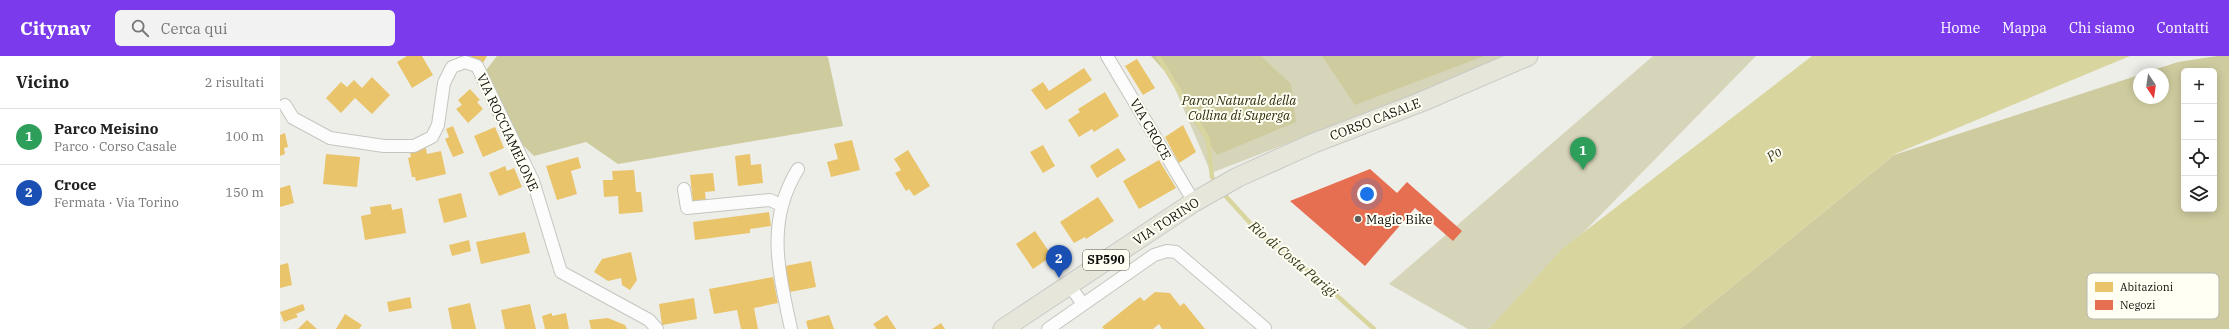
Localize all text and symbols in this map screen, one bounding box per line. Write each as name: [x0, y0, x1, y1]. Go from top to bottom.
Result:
search box: [115, 10, 395, 46]
text: Citynav: [20, 16, 91, 40]
icon: search: [129, 17, 151, 39]
text: Cerca qui: [161, 19, 227, 38]
text: Home: [1940, 19, 1980, 37]
text: Mappa: [2002, 19, 2047, 37]
text: Chi siamo: [2069, 19, 2135, 37]
text: Contatti: [2157, 19, 2209, 37]
north arrow: [2133, 68, 2169, 104]
map controls: [2181, 68, 2217, 212]
button: +: [2181, 68, 2217, 104]
text: Vicino: [16, 71, 69, 93]
street label: VIA ROCCIAMELONE: [473, 71, 542, 194]
text: 2 risultati: [205, 74, 264, 91]
park label: Parco Naturale della Collina di Superga: [1181, 92, 1296, 124]
street label: CORSO CASALE: [1327, 94, 1423, 145]
street label: VIA CROCE: [1126, 95, 1175, 163]
button: −: [2181, 104, 2217, 140]
text: Parco Meisino: [54, 119, 158, 138]
text: 1: [25, 128, 33, 145]
text: 100 m: [225, 128, 264, 145]
pin: 1: [1570, 137, 1596, 170]
text: Parco · Corso Casale: [54, 138, 177, 155]
button: locate: [2181, 140, 2217, 176]
water label: Po: [1762, 142, 1785, 166]
text: Croce: [54, 175, 96, 194]
button: layers: [2181, 176, 2217, 212]
text: 2: [25, 184, 33, 201]
text: 150 m: [225, 184, 264, 201]
your location: [1357, 184, 1377, 204]
text: Fermata · Via Torino: [54, 194, 179, 211]
street label: VIA TORINO: [1130, 194, 1203, 249]
place label: Magic Bike: [1366, 211, 1432, 228]
marker: Magic Bike: [1353, 214, 1363, 224]
water label: Rio di Costa Parigi: [1244, 216, 1342, 302]
pin: 2: [1046, 245, 1072, 278]
road number: SP590: [1083, 250, 1129, 270]
legend: [2087, 273, 2219, 319]
text: Abitazioni: [2120, 280, 2174, 294]
text: Negozi: [2120, 298, 2156, 312]

